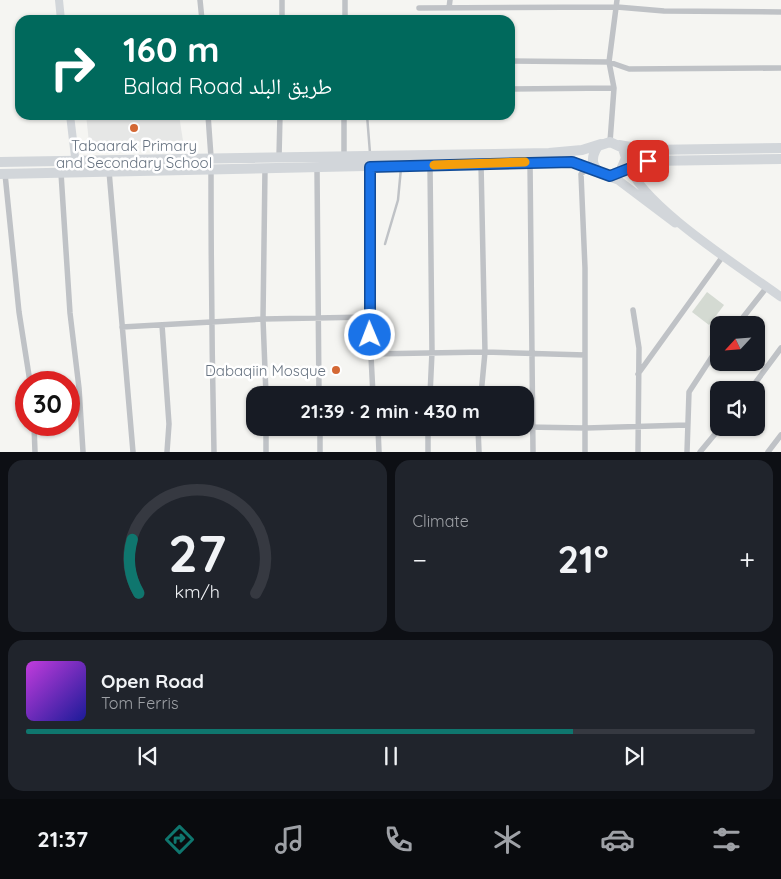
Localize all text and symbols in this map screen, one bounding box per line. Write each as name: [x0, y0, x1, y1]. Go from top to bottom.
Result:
text: 160 m: [123, 27, 220, 71]
icon: right: [40, 35, 105, 100]
text: Balad Road طريق البلد: [123, 72, 332, 100]
marker: Tabaarak Primary and Secondary School: [128, 122, 140, 134]
place label: Tabaarak Primary and Secondary School: [56, 136, 212, 172]
pin: [627, 140, 669, 182]
icon: arrive: [634, 147, 662, 175]
position arrow: [343, 308, 395, 360]
north arrow: [710, 316, 765, 371]
map controls: [710, 316, 765, 436]
place label: Dabaqiin Mosque: [205, 361, 326, 380]
marker: Dabaqiin Mosque: [330, 364, 342, 376]
speed limit sign: 30: [15, 371, 80, 436]
button: sound: [710, 381, 765, 436]
text: 21:39 · 2 min · 430 m: [300, 399, 480, 423]
text: Climate: [413, 511, 469, 531]
text: 27: [168, 520, 226, 585]
text: 21°: [557, 535, 609, 583]
text: −: [413, 542, 427, 577]
text: +: [739, 542, 755, 577]
text: km/h: [175, 580, 220, 602]
text: Open Road: [101, 669, 204, 693]
text: Tom Ferris: [101, 693, 178, 713]
icon: previous: [134, 742, 162, 770]
icon: pause: [377, 742, 405, 770]
icon: next: [620, 742, 648, 770]
icon: directions: [162, 822, 197, 857]
icon: music: [272, 822, 307, 857]
icon: phone: [381, 822, 416, 857]
icon: climate: [490, 822, 525, 857]
icon: car: [600, 822, 635, 857]
icon: filters: [709, 822, 744, 857]
text: 21:37: [37, 825, 88, 853]

